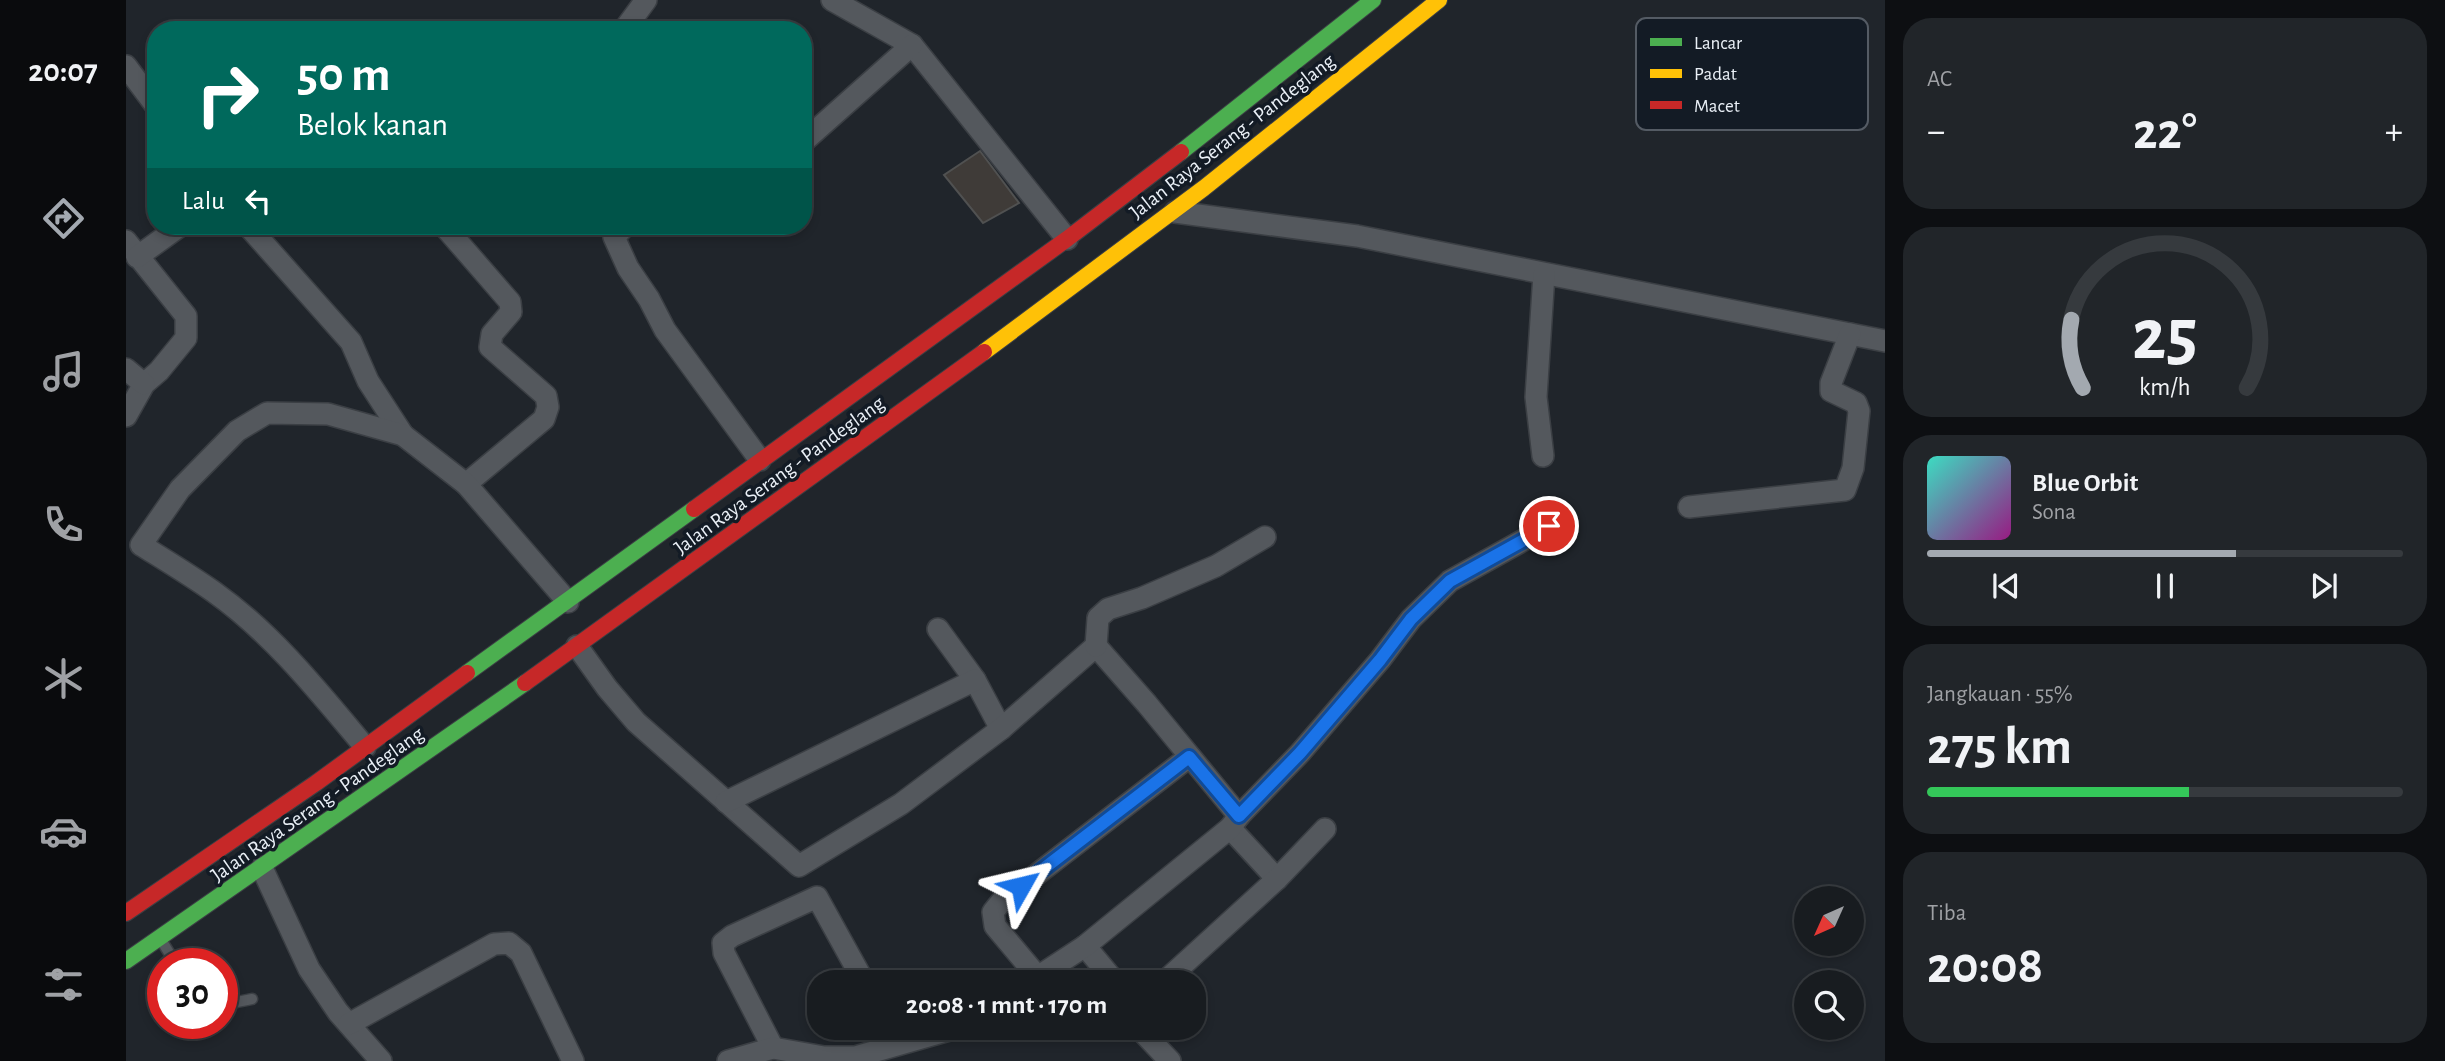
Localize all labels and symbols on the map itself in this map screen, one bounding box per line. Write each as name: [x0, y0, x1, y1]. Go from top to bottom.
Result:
legend: [1636, 18, 1868, 130]
text: Lancar: [1694, 34, 1742, 53]
street label: Jalan Raya Serang - Pandeglang: [1126, 49, 1339, 223]
text: Padat: [1694, 65, 1737, 84]
text: Macet: [1694, 97, 1740, 116]
street label: Jalan Raya Serang - Pandeglang: [670, 392, 889, 559]
pin: [1519, 496, 1579, 556]
street label: Jalan Raya Serang - Pandeglang: [207, 723, 428, 886]
position arrow: [984, 849, 1058, 923]
north arrow: [1794, 886, 1864, 956]
speed limit sign: 30: [147, 948, 238, 1039]

